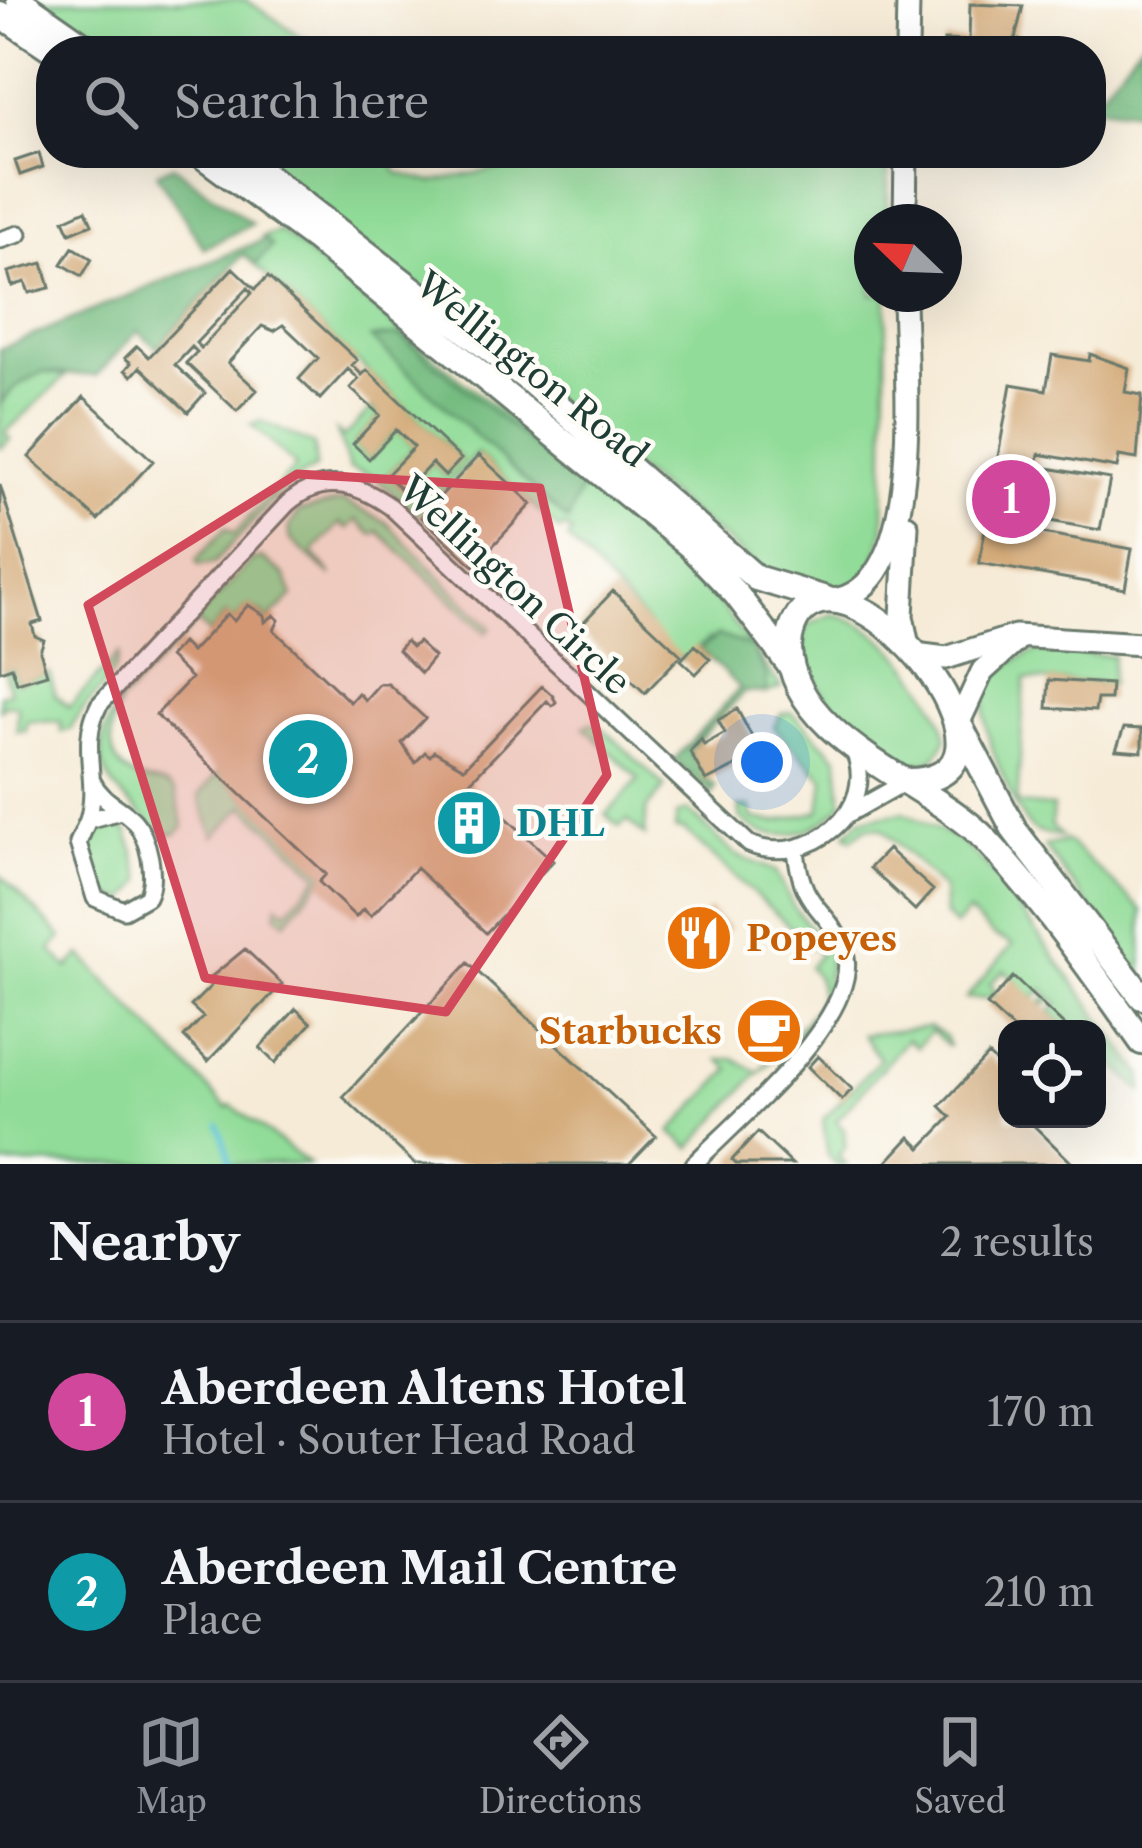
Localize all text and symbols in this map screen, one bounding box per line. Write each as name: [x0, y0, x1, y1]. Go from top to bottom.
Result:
search box: [36, 36, 1106, 168]
icon: search: [78, 69, 144, 135]
text: Search here: [174, 74, 429, 130]
north arrow: [854, 204, 962, 312]
street label: Wellington Road: [406, 261, 657, 476]
pin: 1: [972, 454, 1050, 544]
street label: Wellington Circle: [389, 466, 640, 704]
pin: 2: [269, 714, 347, 804]
your location: [732, 732, 792, 792]
building icon: DHL: [434, 788, 504, 858]
place label: DHL: [516, 801, 605, 845]
restaurant icon: Popeyes: [664, 903, 734, 973]
place label: Popeyes: [746, 916, 897, 960]
cafe icon: Starbucks: [734, 996, 804, 1066]
place label: Starbucks: [539, 1009, 722, 1053]
map controls: [998, 1020, 1106, 1128]
button: locate: [998, 1020, 1106, 1128]
text: Nearby: [48, 1211, 240, 1273]
text: 2 results: [940, 1218, 1094, 1266]
text: Aberdeen Altens Hotel: [162, 1360, 687, 1416]
text: 1: [78, 1388, 96, 1436]
text: 170 m: [987, 1388, 1094, 1436]
text: Hotel · Souter Head Road: [162, 1416, 636, 1464]
text: Aberdeen Mail Centre: [162, 1540, 677, 1596]
text: 2: [75, 1568, 99, 1616]
text: 210 m: [984, 1568, 1094, 1616]
text: Place: [162, 1596, 262, 1644]
tab: Map: [136, 1709, 207, 1822]
tab: Directions: [479, 1709, 642, 1822]
tab: Saved: [914, 1709, 1006, 1822]

